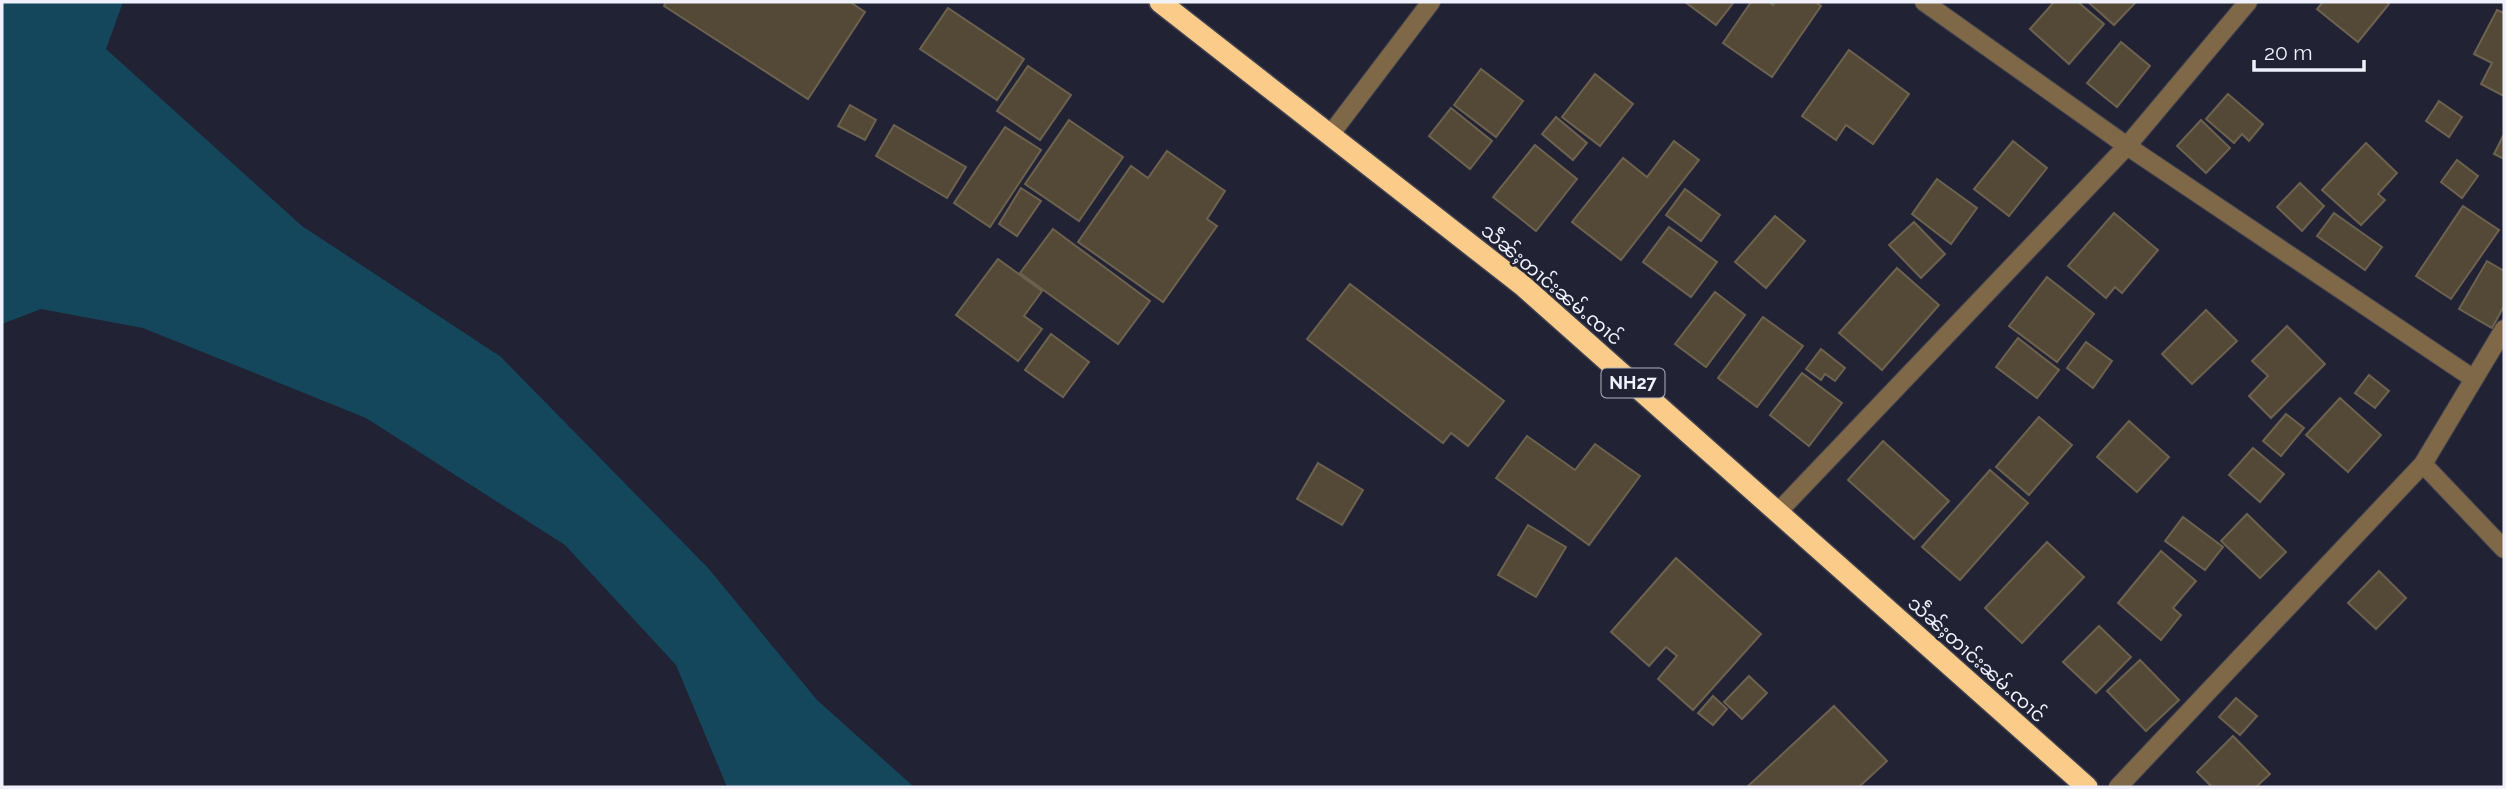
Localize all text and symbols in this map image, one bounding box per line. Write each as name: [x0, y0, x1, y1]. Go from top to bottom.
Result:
scale bar: [2254, 28, 2364, 72]
text: 20 m: [2264, 40, 2312, 65]
street label: သဵၼ်ႈတၢင်းၼမ်ႉၸၢင်: [1477, 216, 1629, 349]
road number: NH27: [1602, 368, 1664, 398]
street label: သဵၼ်ႈတၢင်းၼမ်ႉၸၢင်: [1904, 589, 2052, 726]

